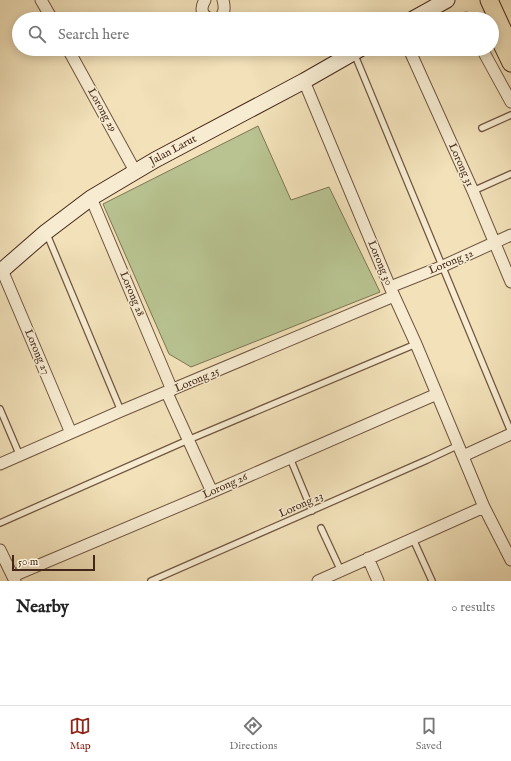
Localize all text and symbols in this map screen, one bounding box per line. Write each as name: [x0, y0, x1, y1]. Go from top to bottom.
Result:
search box: [12, 12, 499, 56]
icon: search: [26, 23, 48, 45]
text: Search here: [58, 25, 129, 44]
street label: Lorong 29: [84, 86, 120, 135]
street label: Jalan Larut: [145, 132, 199, 169]
street label: Lorong 31: [445, 141, 477, 189]
street label: Lorong 30: [364, 238, 396, 288]
street label: Lorong 32: [427, 246, 475, 278]
street label: Lorong 28: [116, 269, 148, 319]
street label: Lorong 27: [21, 327, 53, 377]
street label: Lorong 25: [173, 364, 221, 396]
street label: Lorong 26: [200, 470, 250, 502]
street label: Lorong 23: [277, 489, 325, 521]
scale bar: [12, 553, 95, 572]
text: 50 m: [18, 555, 38, 569]
text: Nearby: [16, 597, 69, 618]
text: 0 results: [451, 599, 495, 616]
tab: Map: [69, 715, 91, 753]
tab: Directions: [230, 715, 277, 753]
tab: Saved: [416, 715, 442, 753]

